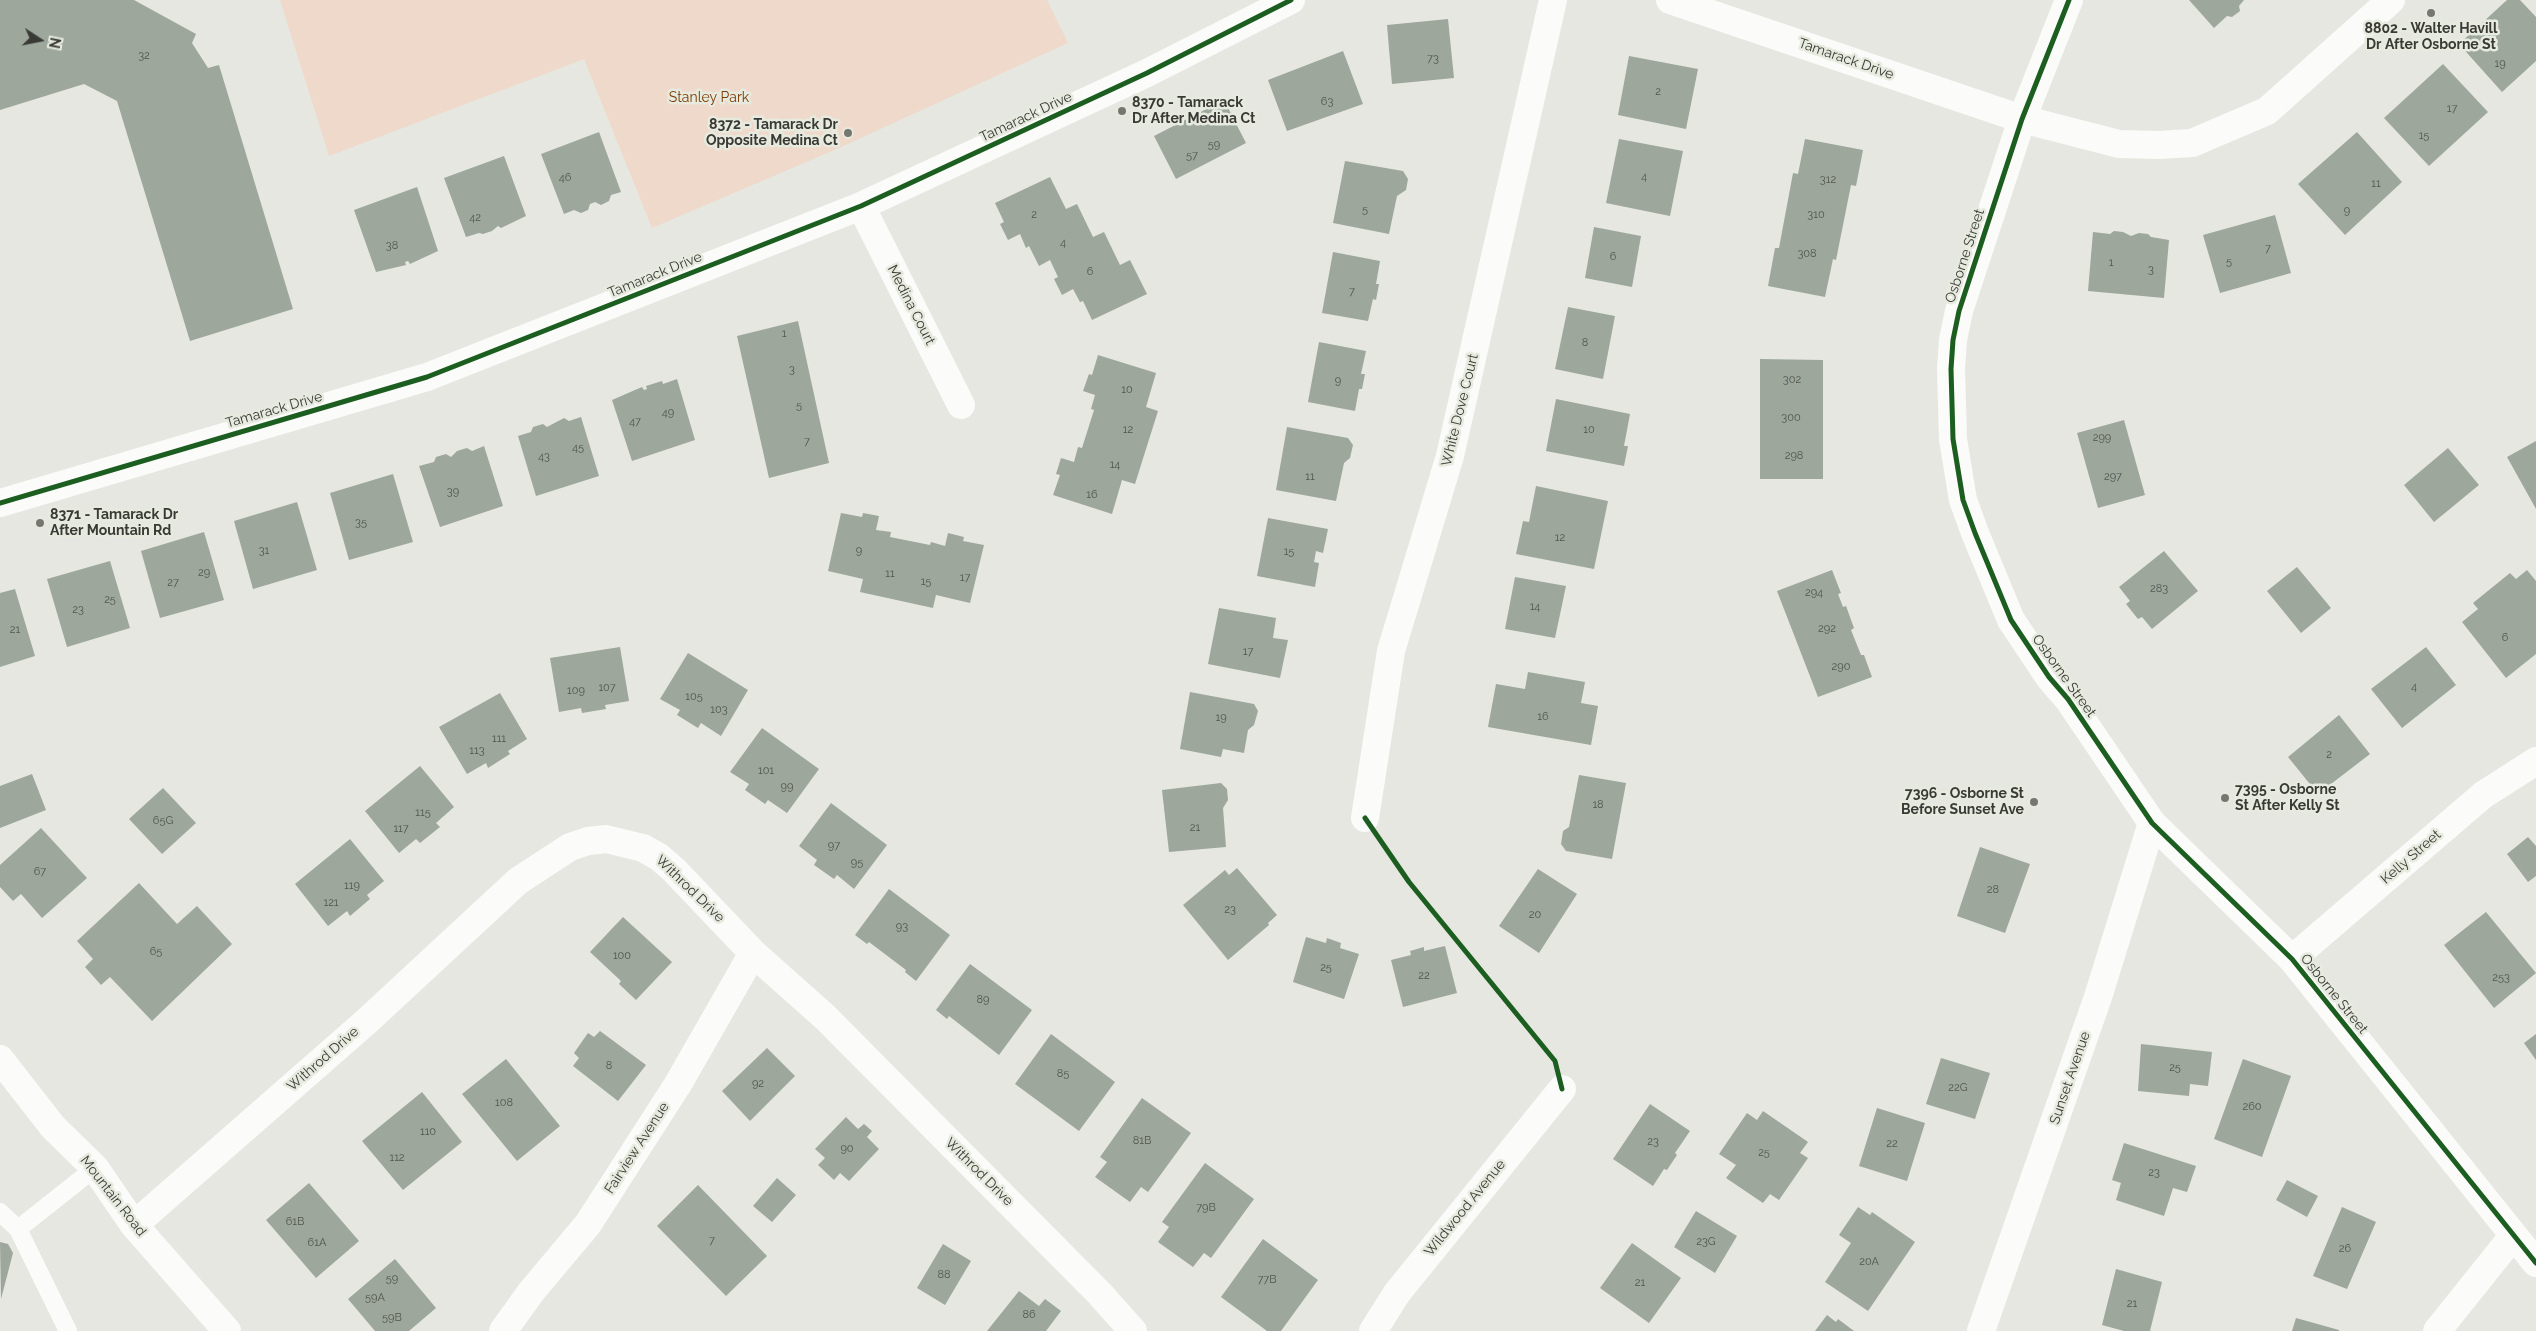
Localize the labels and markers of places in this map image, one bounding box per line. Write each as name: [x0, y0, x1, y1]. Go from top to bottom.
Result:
marker: 8802 - Walter Havill Dr After Osborne St: [2425, 7, 2437, 19]
place label: 8802 - Walter Havill Dr After Osborne St: [2365, 21, 2497, 54]
place label: 8370 - Tamarack Dr After Medina Ct: [1132, 95, 1255, 128]
marker: 8370 - Tamarack Dr After Medina Ct: [1116, 105, 1128, 117]
place label: 8372 - Tamarack Dr Opposite Medina Ct: [706, 117, 838, 150]
marker: 8372 - Tamarack Dr Opposite Medina Ct: [842, 127, 854, 139]
place label: 8371 - Tamarack Dr After Mountain Rd: [50, 507, 178, 540]
marker: 8371 - Tamarack Dr After Mountain Rd: [34, 517, 46, 529]
place label: 7395 - Osborne St After Kelly St: [2235, 782, 2340, 814]
place label: 7396 - Osborne St Before Sunset Ave: [1901, 786, 2024, 819]
marker: 7395 - Osborne St After Kelly St: [2219, 792, 2231, 804]
marker: 7396 - Osborne St Before Sunset Ave: [2028, 796, 2040, 808]

